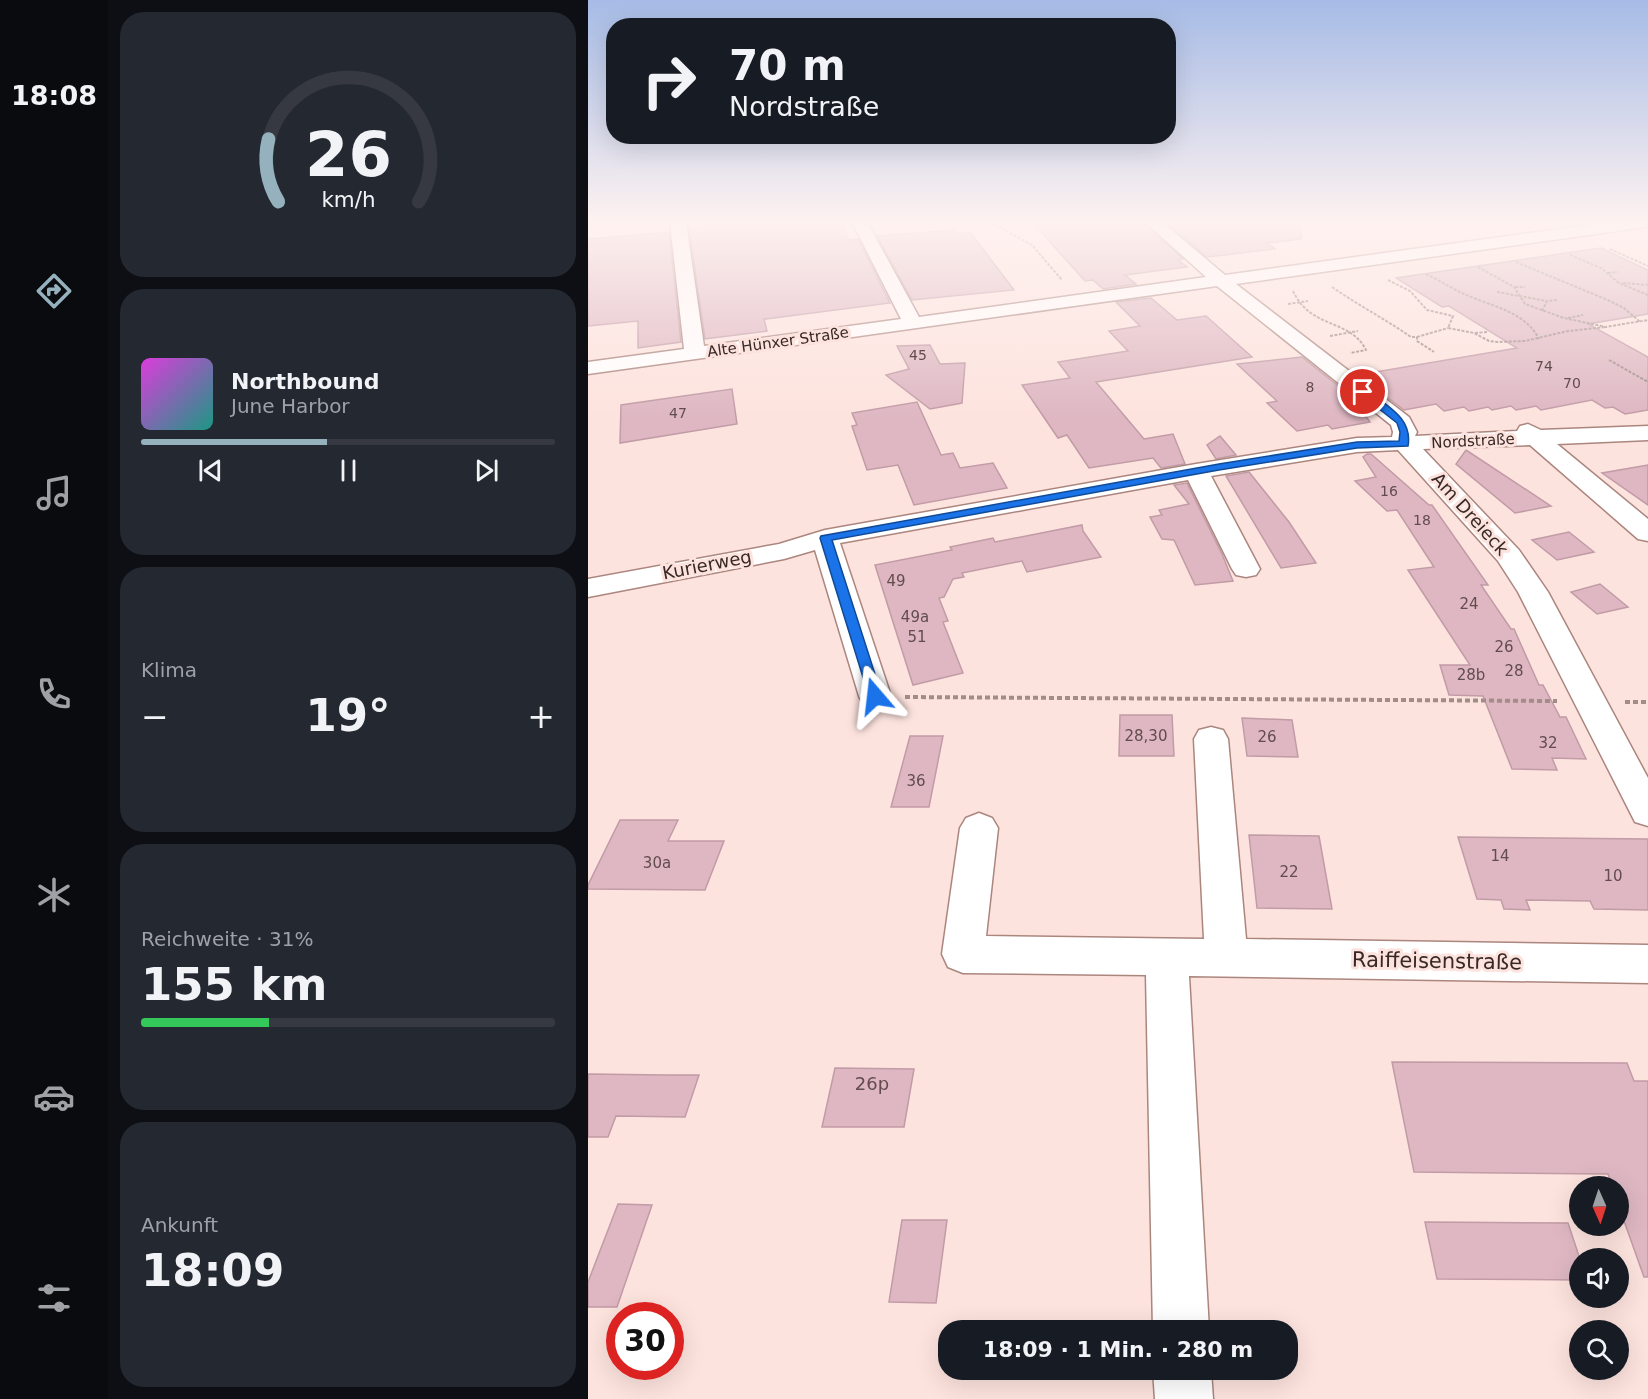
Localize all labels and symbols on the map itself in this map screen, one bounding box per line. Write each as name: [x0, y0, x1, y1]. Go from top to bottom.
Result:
street label: Alte Hünxer Straße: [706, 323, 850, 361]
house number: 45: [909, 347, 927, 363]
house number: 74: [1535, 358, 1553, 374]
pin: [1337, 366, 1388, 417]
house number: 70: [1563, 375, 1581, 391]
house number: 8: [1306, 379, 1314, 395]
house number: 47: [669, 405, 687, 421]
street label: Nordstraße: [1431, 430, 1515, 452]
street label: Am Dreieck: [1428, 468, 1513, 560]
house number: 16: [1380, 483, 1398, 499]
house number: 18: [1413, 512, 1431, 528]
street label: Kurierweg: [661, 546, 753, 583]
house number: 49: [886, 572, 906, 590]
house number: 24: [1459, 595, 1479, 613]
house number: 49a: [901, 608, 929, 626]
house number: 51: [907, 628, 927, 646]
house number: 26: [1494, 638, 1514, 656]
house number: 28: [1504, 662, 1524, 680]
position arrow: [843, 664, 907, 728]
house number: 28b: [1457, 666, 1485, 684]
house number: 28,30: [1125, 727, 1167, 745]
house number: 26: [1257, 728, 1277, 746]
house number: 32: [1538, 734, 1558, 752]
house number: 36: [906, 772, 926, 790]
house number: 14: [1490, 847, 1510, 865]
house number: 30a: [643, 854, 671, 872]
house number: 22: [1279, 863, 1299, 881]
house number: 10: [1603, 867, 1623, 885]
street label: Raiffeisenstraße: [1352, 948, 1522, 974]
house number: 26p: [855, 1073, 889, 1094]
north arrow: [1569, 1176, 1629, 1236]
speed limit sign: 30: [606, 1302, 684, 1380]

